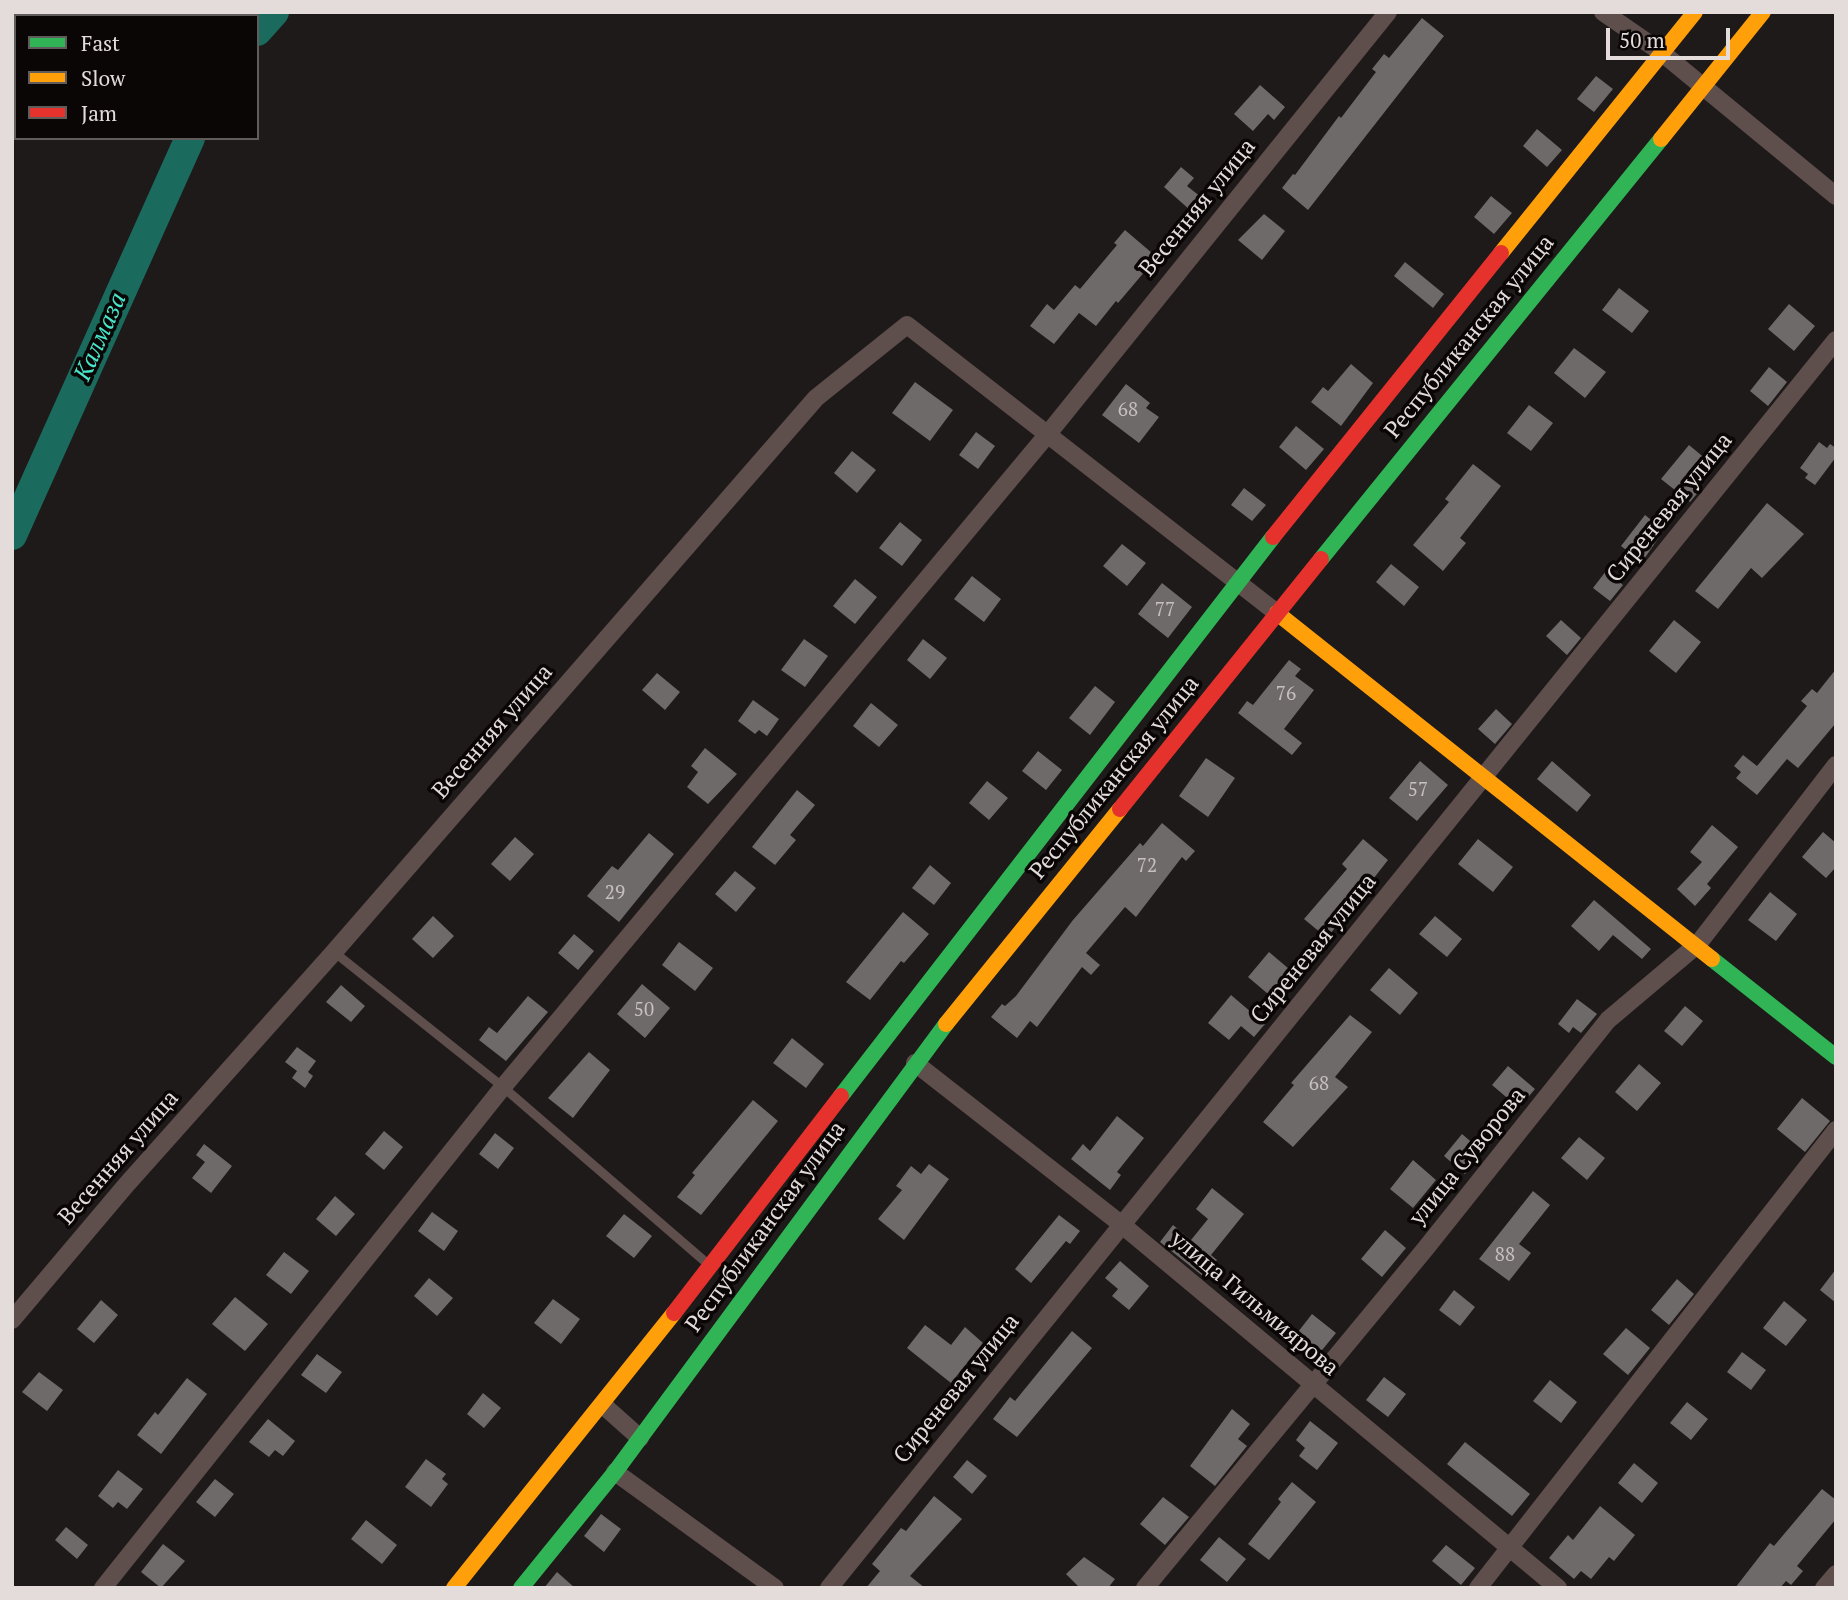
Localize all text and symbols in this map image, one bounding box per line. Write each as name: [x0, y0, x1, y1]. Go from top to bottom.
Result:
legend: [14, 14, 259, 140]
scale bar: [1610, 14, 1734, 58]
text: 50 m: [1619, 26, 1665, 54]
text: Fast: [81, 29, 120, 57]
text: Slow: [81, 64, 125, 92]
text: Jam: [81, 99, 117, 127]
street label: Весенняя улица: [1134, 134, 1262, 282]
street label: Республиканская улица: [1380, 230, 1560, 444]
water label: Калмаза: [69, 289, 133, 385]
house number: 68: [1118, 400, 1138, 422]
street label: Сиреневая улица: [1601, 428, 1739, 588]
house number: 77: [1155, 600, 1175, 622]
street label: Весенняя улица: [427, 659, 559, 805]
street label: Республиканская улица: [1025, 671, 1205, 885]
house number: 76: [1276, 684, 1296, 706]
house number: 57: [1408, 780, 1428, 802]
house number: 72: [1137, 856, 1157, 878]
street label: Сиреневая улица: [1245, 869, 1383, 1029]
house number: 29: [605, 883, 625, 905]
house number: 50: [634, 1000, 654, 1022]
house number: 68: [1309, 1074, 1329, 1096]
street label: улица Суворова: [1404, 1083, 1532, 1231]
street label: Весенняя улица: [53, 1085, 185, 1231]
street label: Республиканская улица: [680, 1116, 852, 1338]
street label: улица Гильмиярова: [1164, 1226, 1344, 1382]
house number: 88: [1495, 1245, 1515, 1267]
street label: Сиреневая улица: [888, 1309, 1026, 1469]

